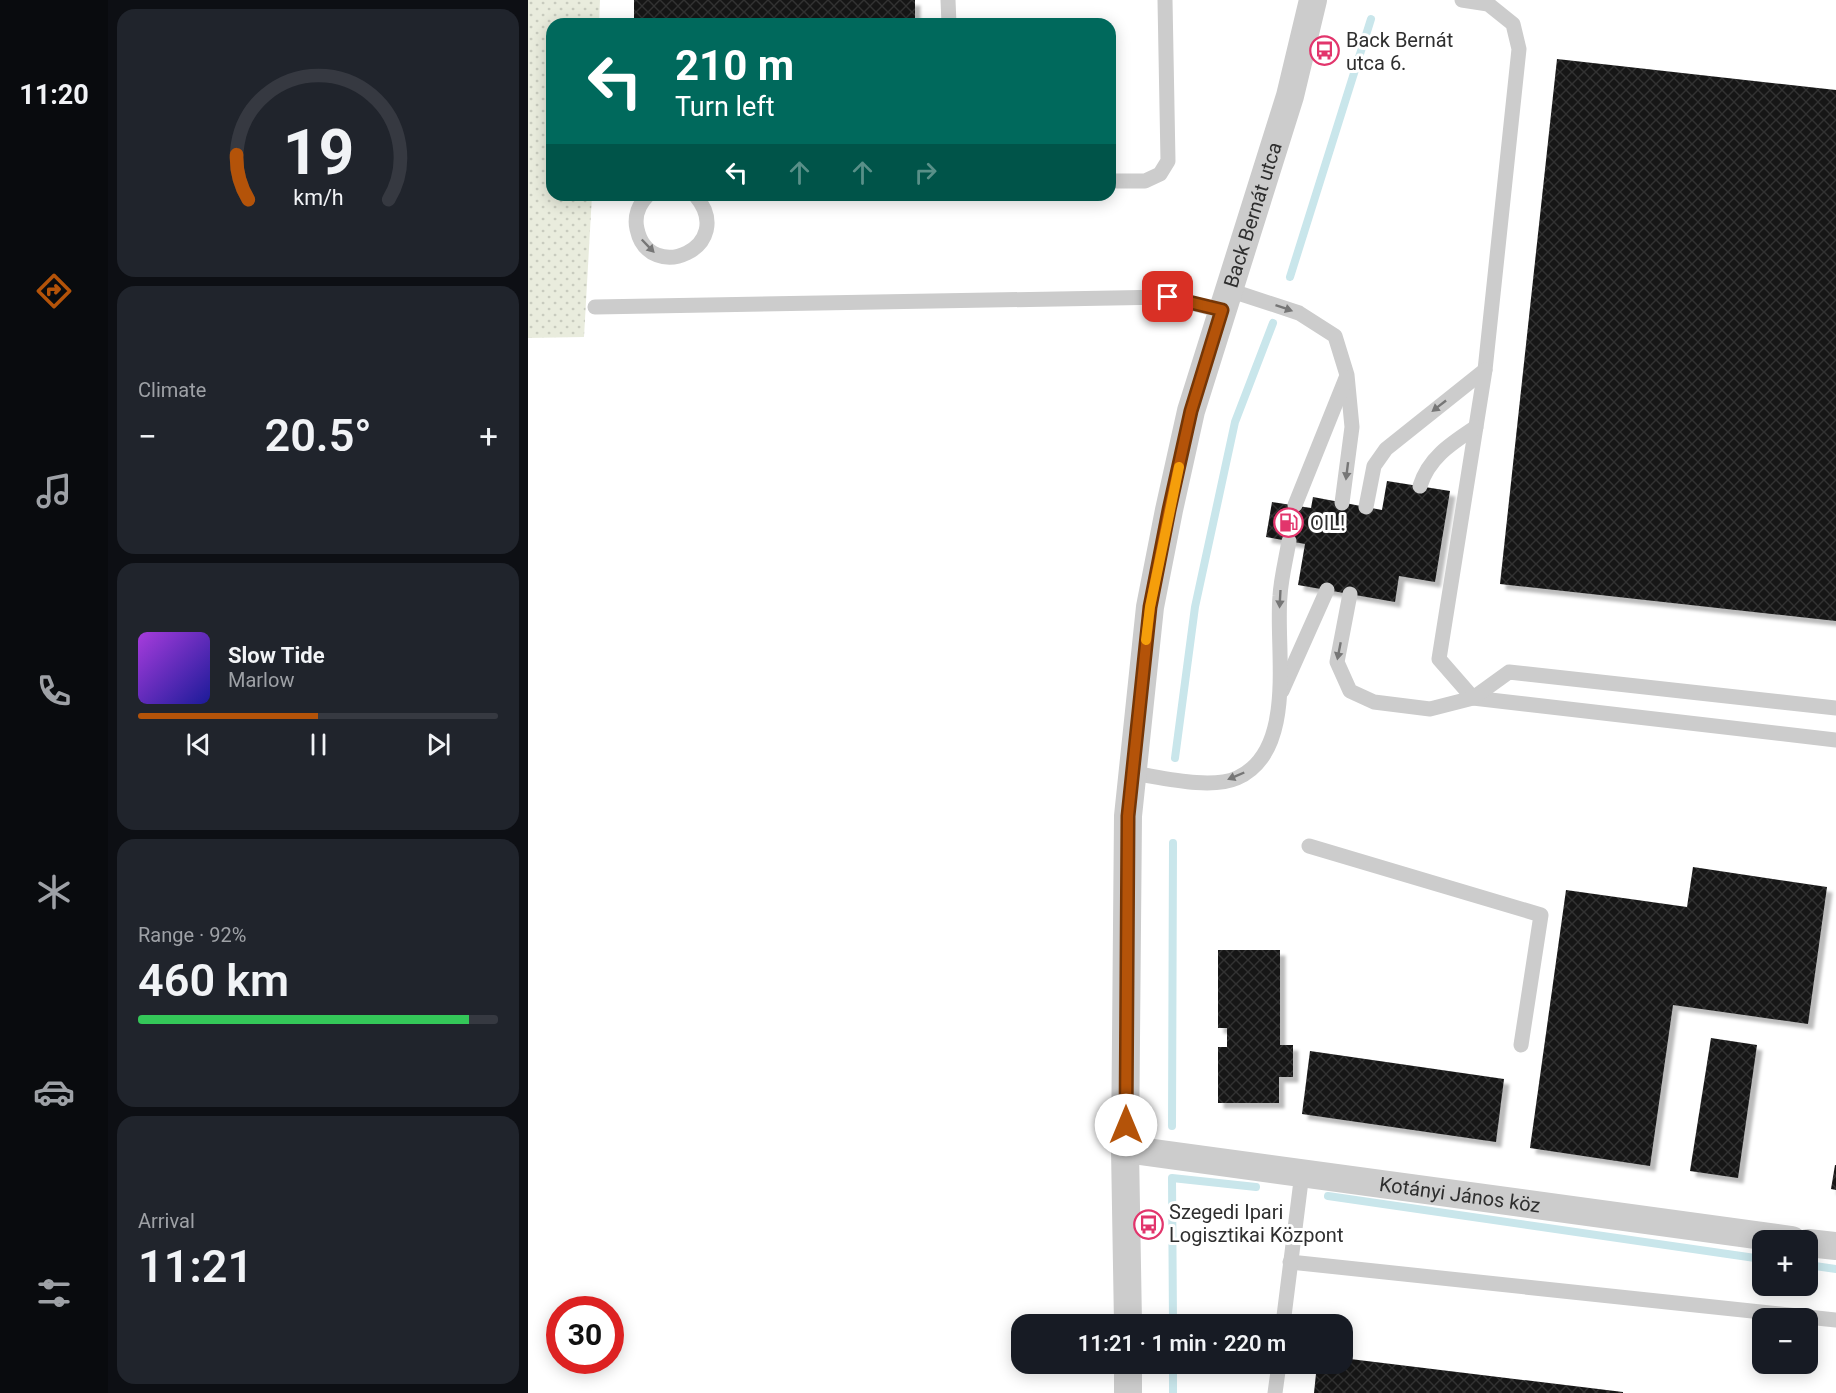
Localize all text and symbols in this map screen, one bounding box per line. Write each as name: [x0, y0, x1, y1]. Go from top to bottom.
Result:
place label: Back Bernát utca 6.: [1346, 28, 1453, 75]
bus stop icon: Back Bernát utca 6.: [1309, 35, 1341, 67]
text: 210 m: [675, 41, 794, 90]
icon: left: [576, 42, 654, 120]
text: 11:20: [19, 79, 89, 111]
text: Turn left: [675, 91, 775, 123]
text: 19: [282, 116, 354, 189]
street label: Back Bernát utca: [1219, 139, 1287, 291]
icon: left: [720, 156, 753, 189]
icon: ahead: [783, 156, 816, 189]
icon: ahead: [846, 156, 879, 189]
icon: right: [909, 156, 942, 189]
text: km/h: [293, 185, 343, 210]
one-way arrow: [640, 238, 654, 252]
icon: directions: [33, 270, 75, 312]
pin: [1142, 271, 1193, 322]
icon: arrive: [1151, 280, 1184, 313]
one-way arrow: [1275, 304, 1293, 314]
text: Climate: [138, 378, 206, 402]
one-way arrow: [1432, 400, 1447, 412]
text: 20.5°: [264, 409, 372, 462]
text: −: [138, 417, 157, 456]
text: +: [479, 417, 498, 456]
one-way arrow: [1342, 461, 1351, 480]
icon: music: [33, 470, 75, 512]
fuel station icon: OIL!: [1273, 507, 1305, 539]
place label: OIL!: [1310, 511, 1345, 535]
one-way arrow: [1276, 589, 1285, 608]
one-way arrow: [1334, 642, 1343, 661]
text: Slow Tide: [228, 643, 325, 668]
text: Marlow: [228, 668, 294, 692]
icon: phone: [33, 670, 75, 712]
icon: previous: [182, 728, 215, 761]
icon: pause: [302, 728, 335, 761]
icon: next: [422, 728, 455, 761]
one-way arrow: [1226, 771, 1244, 781]
icon: climate: [33, 871, 75, 913]
text: Range · 92%: [138, 923, 246, 947]
text: 460 km: [138, 954, 289, 1007]
icon: car: [33, 1071, 75, 1113]
position arrow: [1094, 1093, 1158, 1157]
street label: Kotányi János köz: [1378, 1172, 1542, 1218]
place label: Szegedi Ipari Logisztikai Központ: [1169, 1200, 1343, 1247]
bus stop icon: Szegedi Ipari Logisztikai Központ: [1132, 1208, 1164, 1240]
text: Arrival: [138, 1209, 195, 1233]
map controls: [1752, 1230, 1818, 1374]
button: +: [1752, 1230, 1818, 1296]
text: 11:21: [138, 1240, 253, 1293]
icon: filters: [33, 1272, 75, 1314]
speed limit sign: 30: [546, 1296, 624, 1374]
button: −: [1752, 1308, 1818, 1374]
text: 11:21 · 1 min · 220 m: [1078, 1331, 1286, 1356]

